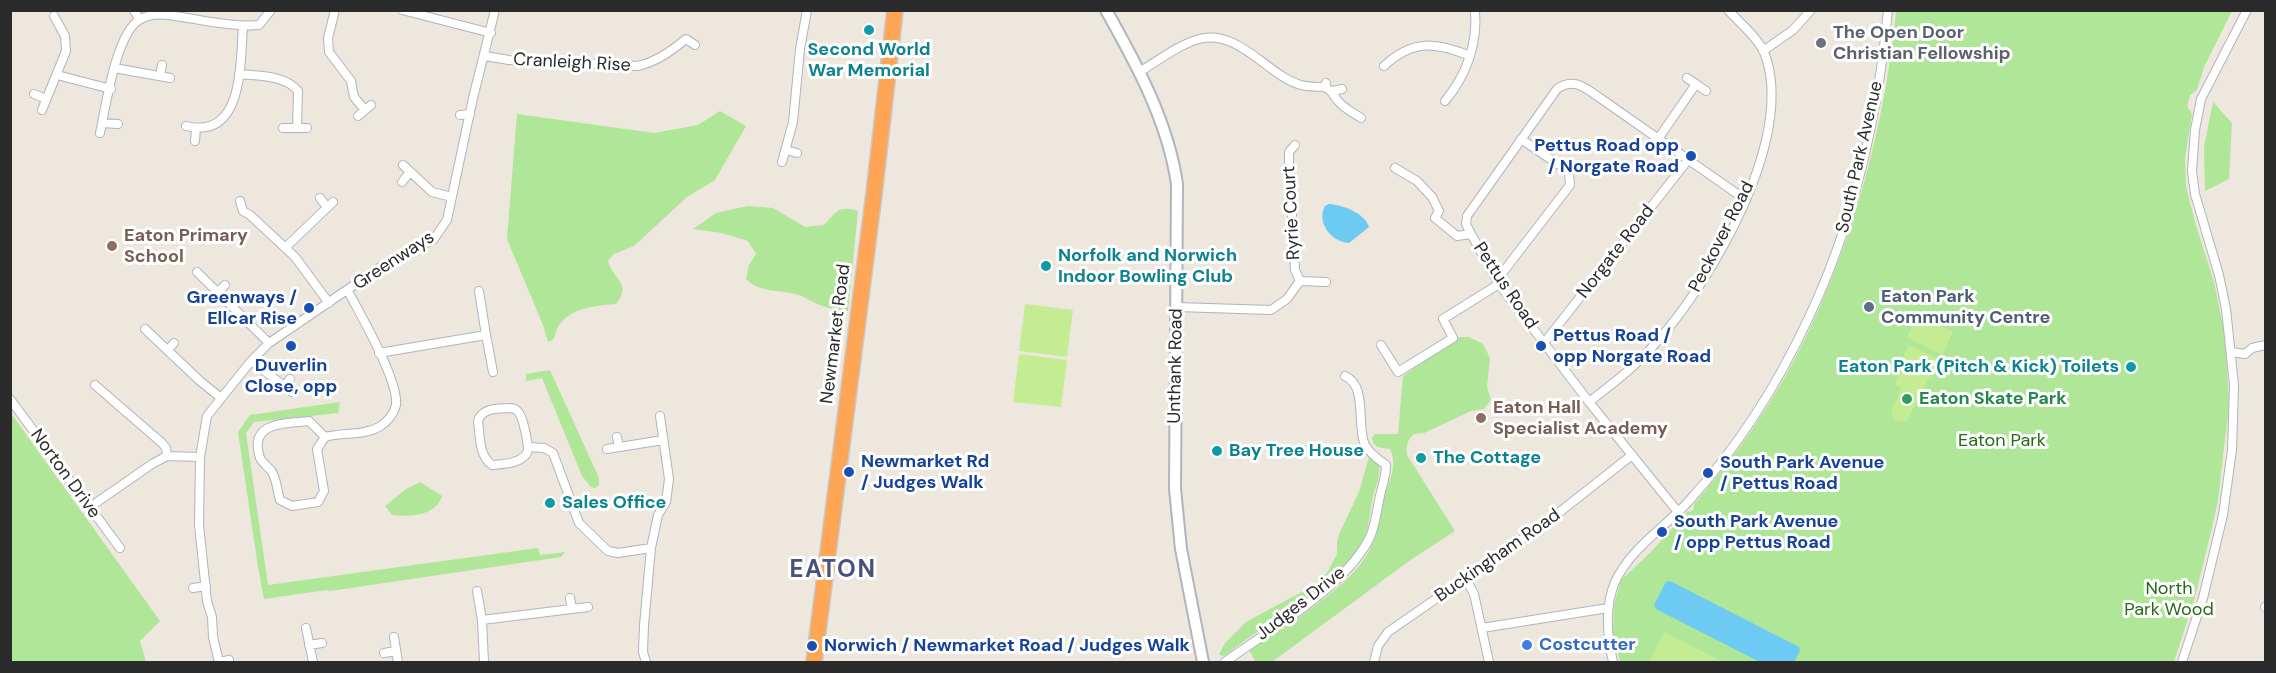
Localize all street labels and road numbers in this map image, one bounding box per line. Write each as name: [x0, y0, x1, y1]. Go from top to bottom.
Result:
street label: Cranleigh Rise: [513, 49, 631, 77]
street label: South Park Avenue: [1832, 79, 1888, 235]
street label: Ryrie Court: [1279, 165, 1305, 261]
street label: Peckover Road: [1685, 178, 1759, 296]
street label: Norgate Road: [1573, 201, 1659, 303]
street label: Greenways: [349, 227, 439, 295]
street label: Pettus Road: [1468, 239, 1542, 333]
street label: Newmarket Road: [817, 263, 855, 405]
street label: Unthank Road: [1164, 308, 1188, 424]
street label: Norton Drive: [25, 425, 105, 523]
street label: Buckingham Road: [1431, 505, 1565, 607]
street label: Judges Drive: [1252, 563, 1350, 645]

